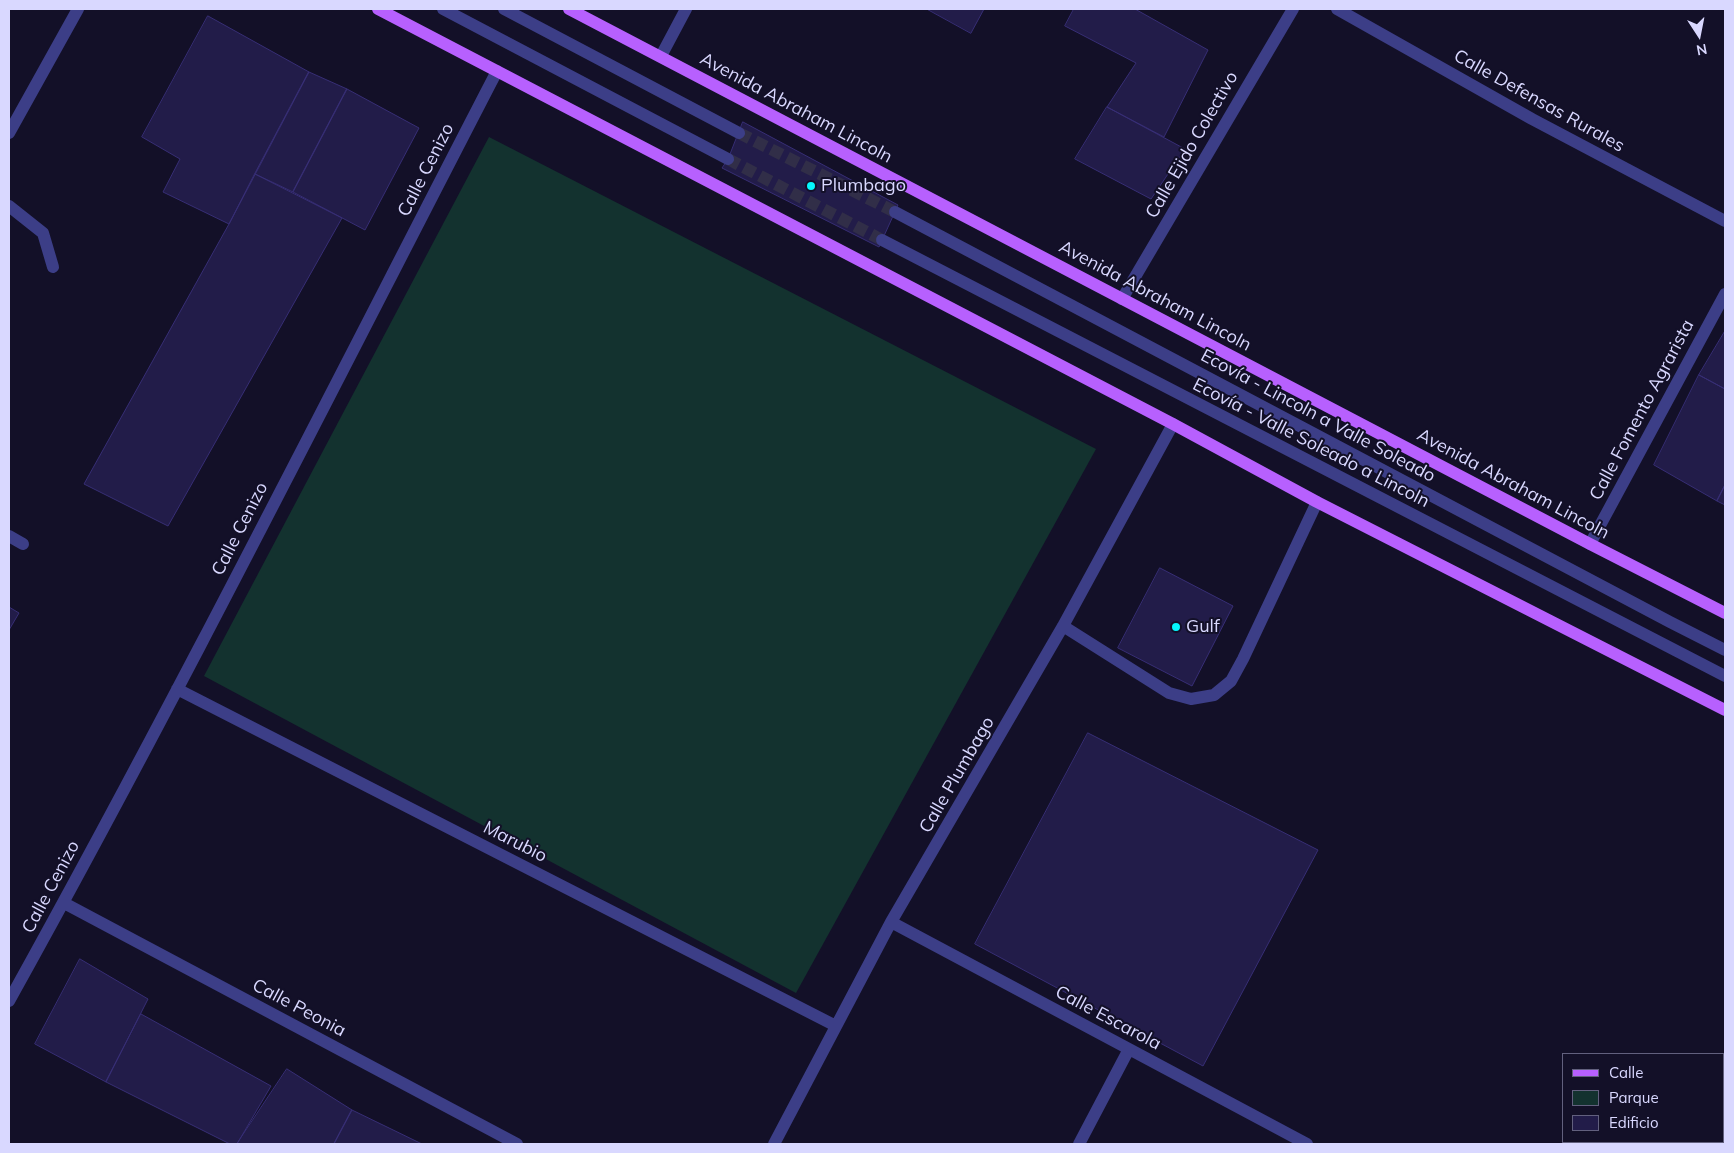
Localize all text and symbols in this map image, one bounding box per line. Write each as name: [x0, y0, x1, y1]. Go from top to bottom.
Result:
north arrow: [1674, 10, 1724, 60]
text: N: [1695, 40, 1709, 60]
street label: Calle Defensas Rurales: [1450, 45, 1628, 157]
street label: Avenida Abraham Lincoln: [696, 48, 896, 168]
street label: Calle Ejido Colectivo: [1141, 68, 1243, 222]
street label: Calle Cenizo: [393, 120, 459, 220]
place label: Plumbago: [821, 175, 906, 197]
marker: Plumbago: [805, 180, 817, 192]
street label: Avenida Abraham Lincoln: [1055, 236, 1255, 356]
street label: Calle Fomento Agrarista: [1585, 316, 1699, 504]
street label: Ecovía - Lincoln a Valle Soleado: [1197, 345, 1439, 487]
street label: Ecovía - Valle Soleado a Lincoln: [1189, 374, 1433, 512]
street label: Avenida Abraham Lincoln: [1413, 424, 1613, 544]
street label: Calle Cenizo: [207, 479, 273, 579]
place label: Gulf: [1186, 616, 1220, 638]
marker: Gulf: [1170, 621, 1182, 633]
street label: Calle Plumbago: [915, 713, 999, 837]
street label: Marubio: [480, 817, 550, 867]
street label: Calle Cenizo: [18, 837, 84, 937]
street label: Calle Peonia: [249, 974, 349, 1042]
street label: Calle Escarola: [1051, 981, 1165, 1055]
legend: [1562, 1053, 1724, 1143]
text: Calle: [1609, 1063, 1643, 1082]
text: Parque: [1609, 1088, 1659, 1107]
text: Edificio: [1609, 1113, 1659, 1132]

